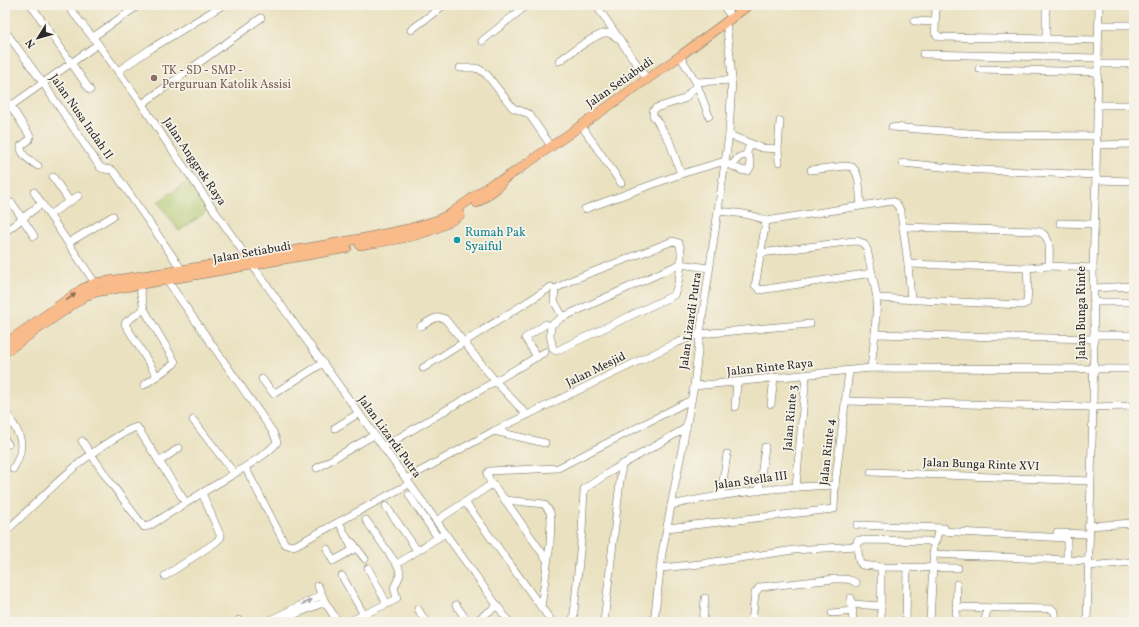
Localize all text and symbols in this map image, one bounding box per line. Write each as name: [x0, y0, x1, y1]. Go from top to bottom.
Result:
north arrow: [18, 18, 58, 58]
text: N: [23, 35, 40, 51]
street label: Jalan Setiabudi: [583, 54, 657, 112]
place label: TK - SD - SMP - Perguruan Katolik Assisi: [162, 63, 292, 93]
street label: Jalan Nusa Indah II: [46, 71, 116, 163]
marker: TK - SD - SMP - Perguruan Katolik Assisi: [149, 73, 159, 83]
street label: Jalan Anggrek Raya: [159, 115, 229, 209]
place label: Rumah Pak Syaiful: [465, 225, 526, 255]
marker: Rumah Pak Syaiful: [452, 235, 462, 245]
street label: Jalan Setiabudi: [212, 238, 293, 268]
street label: Jalan Bunga Rinte: [1074, 266, 1090, 360]
street label: Jalan Lizardi Putra: [676, 271, 706, 371]
one-way arrow: [66, 293, 76, 301]
street label: Jalan Mesjid: [563, 349, 629, 391]
street label: Jalan Rinte Raya: [726, 356, 814, 380]
street label: Jalan Rinte 3: [780, 384, 802, 452]
street label: Jalan Lizardi Putra: [354, 393, 424, 481]
street label: Jalan Rinte 4: [817, 418, 839, 486]
street label: Jalan Bunga Rinte XVI: [922, 455, 1040, 475]
street label: Jalan Stella III: [713, 468, 789, 494]
one-way arrow: [301, 599, 312, 605]

